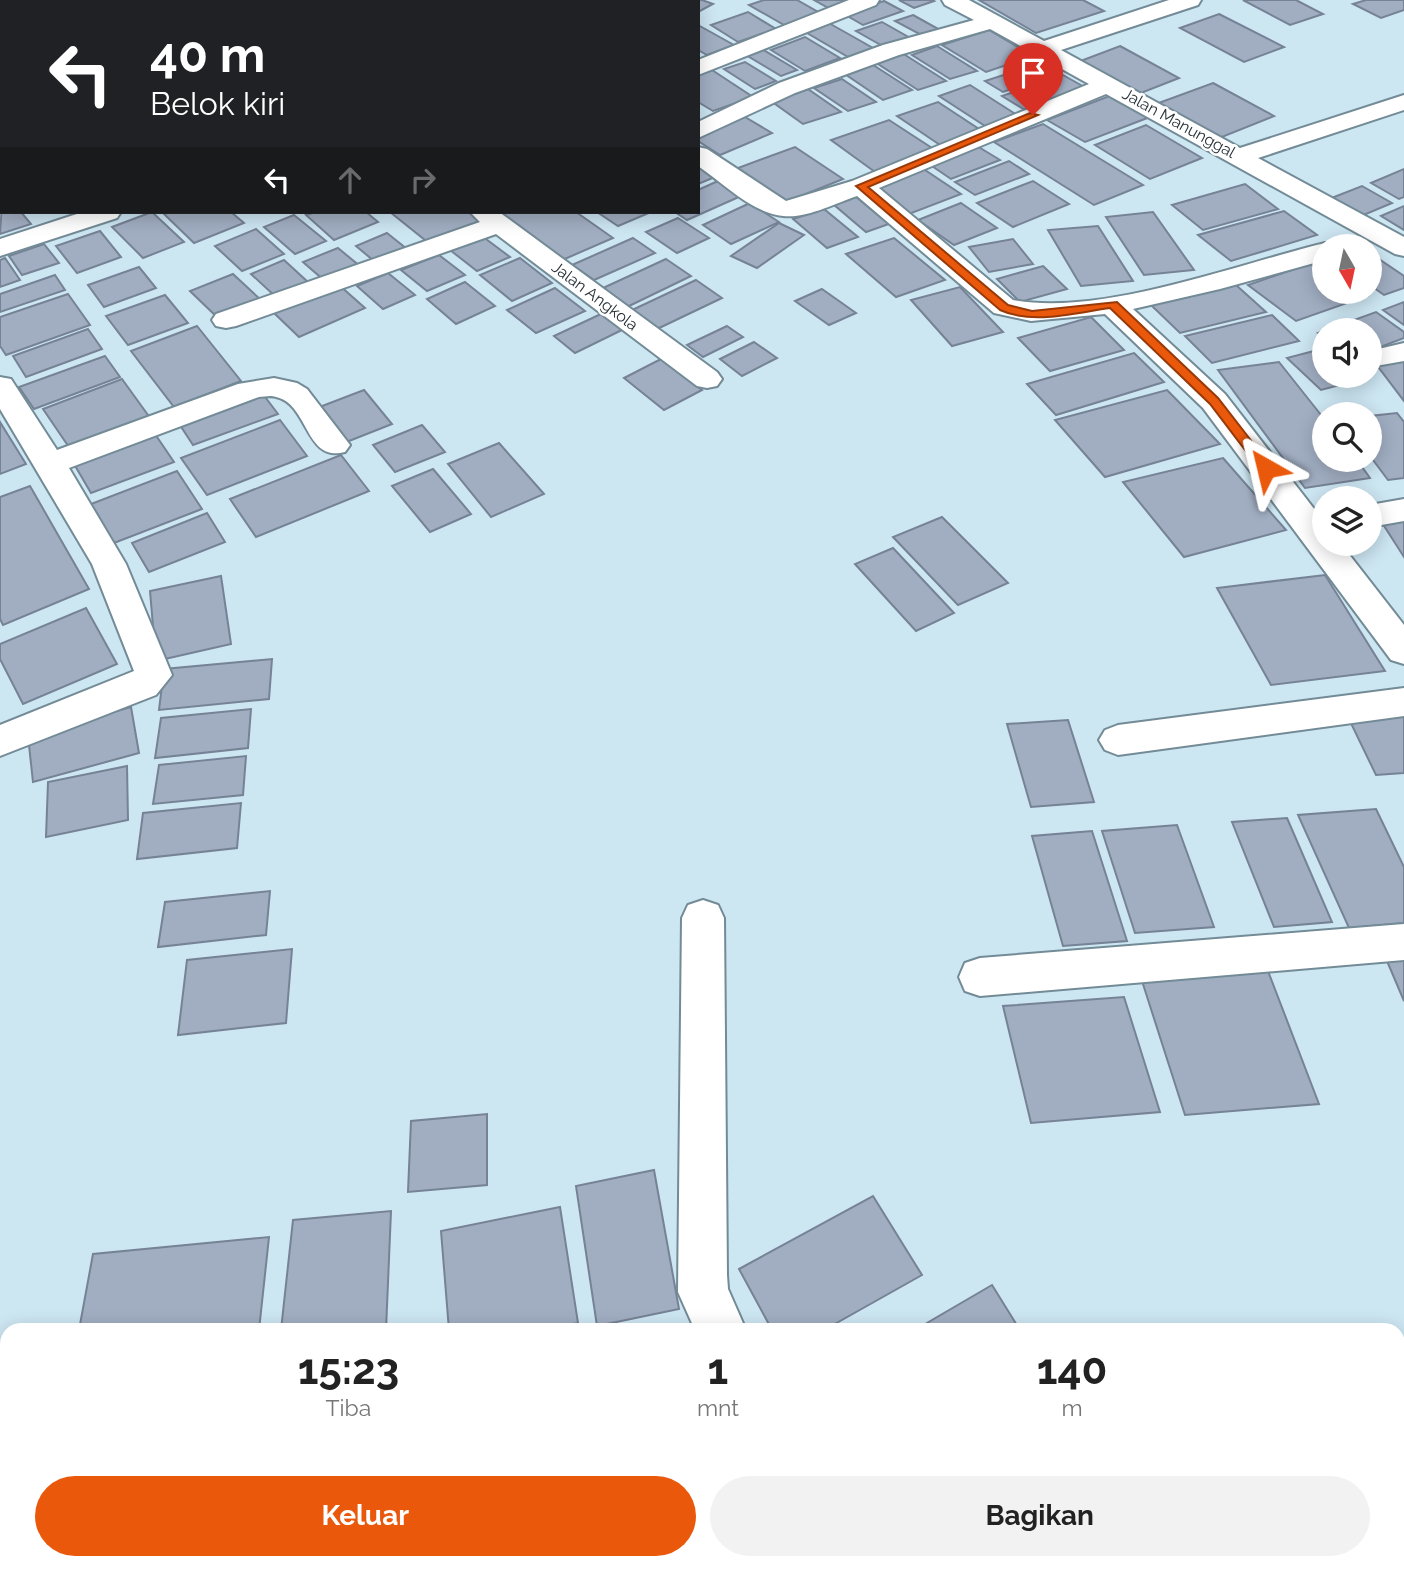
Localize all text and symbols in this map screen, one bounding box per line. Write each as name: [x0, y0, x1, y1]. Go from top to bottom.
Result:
text: 40 m: [150, 26, 265, 83]
icon: left: [35, 28, 126, 119]
pin: [1003, 43, 1063, 115]
icon: arrive: [1014, 54, 1052, 92]
street label: Jalan Manunggal: [1119, 84, 1239, 162]
text: Belok kiri: [150, 85, 285, 122]
icon: left: [258, 161, 296, 199]
icon: ahead: [331, 161, 369, 199]
icon: right: [404, 161, 442, 199]
north arrow: [1312, 234, 1382, 304]
map controls: [1312, 234, 1382, 556]
street label: Jalan Angkola: [548, 257, 642, 335]
button: sound: [1312, 318, 1382, 388]
button: search: [1312, 402, 1382, 472]
position arrow: [1229, 431, 1303, 505]
button: layers: [1312, 486, 1382, 556]
text: 15:23: [298, 1345, 399, 1394]
text: 1: [708, 1345, 728, 1394]
text: 140: [1037, 1345, 1107, 1394]
text: Tiba: [326, 1394, 371, 1421]
text: mnt: [697, 1394, 739, 1421]
text: m: [1061, 1394, 1083, 1421]
button: Keluar: [35, 1476, 696, 1556]
button: Bagikan: [710, 1476, 1370, 1556]

